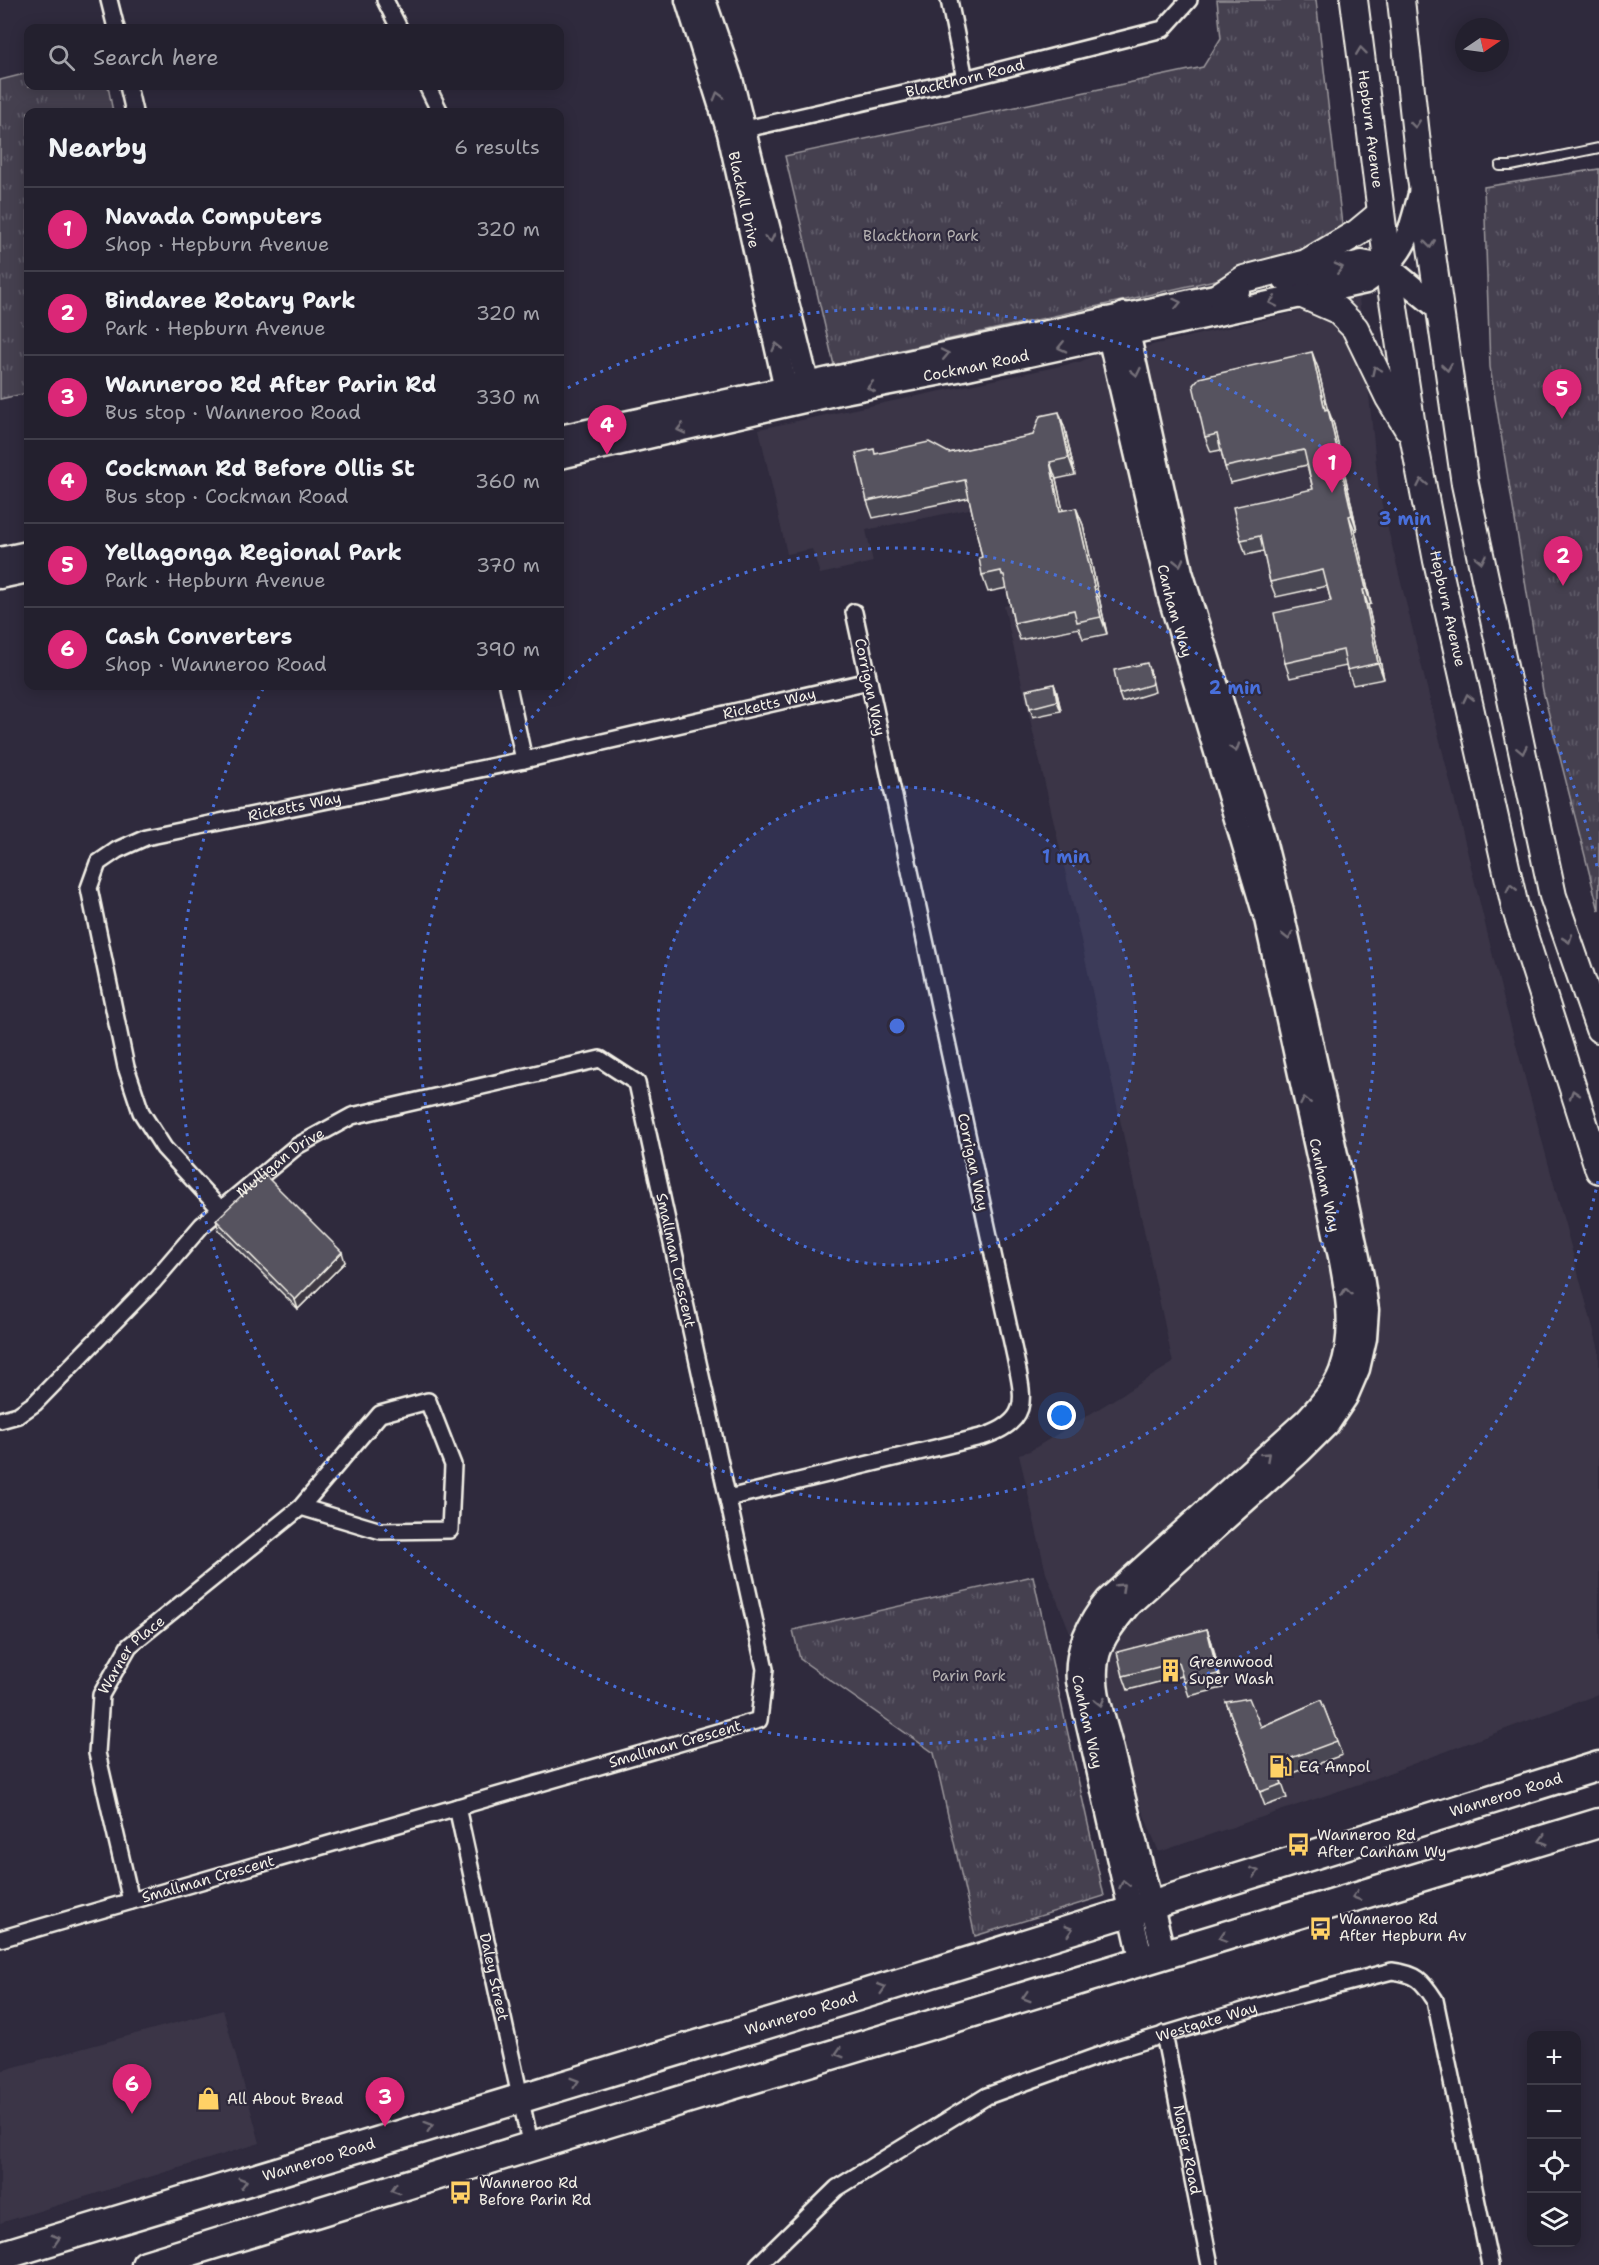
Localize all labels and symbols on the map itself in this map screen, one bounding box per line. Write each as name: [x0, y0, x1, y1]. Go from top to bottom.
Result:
north arrow: [1455, 18, 1509, 72]
one-way arrow: [1355, 47, 1367, 56]
street label: Blackthorn Road: [904, 54, 1027, 102]
street label: Hepburn Avenue: [1353, 69, 1388, 189]
one-way arrow: [713, 91, 725, 102]
one-way arrow: [1408, 119, 1421, 128]
street label: Blackall Drive: [723, 150, 764, 250]
park label: Blackthorn Park: [863, 226, 979, 246]
one-way arrow: [762, 233, 775, 243]
one-way arrow: [1423, 240, 1436, 249]
one-way arrow: [1333, 262, 1343, 275]
one-way arrow: [1269, 295, 1279, 308]
one-way arrow: [1171, 297, 1181, 310]
one-way arrow: [1057, 340, 1067, 353]
one-way arrow: [771, 342, 784, 352]
street label: Cockman Road: [921, 345, 1031, 386]
one-way arrow: [940, 348, 950, 361]
one-way arrow: [1441, 363, 1453, 372]
one-way arrow: [1372, 365, 1384, 376]
one-way arrow: [1129, 366, 1142, 376]
pin: 5: [1542, 370, 1582, 419]
one-way arrow: [867, 380, 877, 393]
pin: 4: [588, 406, 626, 455]
one-way arrow: [676, 422, 686, 435]
pin: 1: [1312, 444, 1352, 493]
one-way arrow: [1416, 479, 1429, 489]
text: 3 min: [1379, 507, 1431, 531]
pin: 2: [1544, 536, 1582, 586]
street label: Hepburn Avenue: [1425, 549, 1471, 669]
one-way arrow: [1474, 554, 1487, 564]
one-way arrow: [1172, 556, 1185, 566]
street label: Canham Way: [1152, 562, 1197, 660]
street label: Corrigan Way: [850, 636, 890, 738]
text: 2 min: [1209, 676, 1261, 700]
street label: Ricketts Way: [721, 683, 818, 724]
one-way arrow: [1462, 693, 1475, 703]
one-way arrow: [1228, 742, 1241, 753]
one-way arrow: [1515, 745, 1528, 755]
street label: Ricketts Way: [246, 787, 343, 826]
text: 1 min: [1042, 845, 1090, 869]
one-way arrow: [1505, 883, 1518, 893]
one-way arrow: [1280, 931, 1293, 941]
one-way arrow: [1560, 933, 1573, 944]
centre of rings: [887, 1016, 907, 1036]
one-way arrow: [1569, 1089, 1581, 1100]
one-way arrow: [1300, 1096, 1313, 1106]
street label: Corrigan Way: [953, 1111, 993, 1213]
street label: Mulligan Drive: [232, 1123, 328, 1202]
street label: Canham Way: [1304, 1136, 1344, 1234]
street label: Smallman Crescent: [651, 1191, 700, 1330]
one-way arrow: [1341, 1287, 1353, 1296]
your location: [1047, 1401, 1076, 1430]
one-way arrow: [1259, 1453, 1270, 1464]
one-way arrow: [1114, 1583, 1125, 1594]
street label: Warner Place: [93, 1611, 169, 1698]
place label: Greenwood Super Wash: [1189, 1652, 1274, 1689]
building icon: Greenwood Super Wash: [1158, 1658, 1184, 1684]
park label: Parin Park: [932, 1666, 1006, 1686]
street label: Canham Way: [1068, 1674, 1108, 1770]
one-way arrow: [1093, 1697, 1106, 1707]
street label: Smallman Crescent: [606, 1715, 744, 1773]
fuel station icon: EG Ampol: [1268, 1754, 1294, 1780]
place label: EG Ampol: [1299, 1757, 1371, 1777]
street label: Wanneroo Road: [1447, 1768, 1565, 1822]
place label: Wanneroo Rd After Canham Wy: [1317, 1825, 1446, 1862]
bus stop icon: Wanneroo Rd After Canham Wy: [1286, 1831, 1312, 1857]
one-way arrow: [1538, 1833, 1549, 1845]
street label: Smallman Crescent: [139, 1850, 277, 1908]
one-way arrow: [1249, 1867, 1260, 1880]
one-way arrow: [1119, 1880, 1132, 1890]
one-way arrow: [1351, 1889, 1362, 1901]
place label: Wanneroo Rd After Hepburn Av: [1339, 1909, 1466, 1946]
bus stop icon: Wanneroo Rd After Hepburn Av: [1308, 1915, 1334, 1941]
one-way arrow: [1063, 1925, 1074, 1938]
one-way arrow: [1218, 1930, 1229, 1942]
street label: Daley Street: [475, 1931, 513, 2023]
one-way arrow: [877, 1983, 887, 1996]
street label: Wanneroo Road: [742, 1986, 860, 2040]
one-way arrow: [1021, 1990, 1032, 2002]
street label: Westgate Way: [1153, 1997, 1260, 2047]
one-way arrow: [834, 2045, 845, 2058]
pin: 6: [112, 2064, 152, 2114]
one-way arrow: [570, 2077, 580, 2089]
pin: 3: [366, 2078, 404, 2127]
shop icon: All About Bread: [196, 2086, 222, 2112]
place label: All About Bread: [227, 2089, 344, 2109]
street label: Napier Road: [1168, 2103, 1206, 2197]
one-way arrow: [423, 2121, 434, 2133]
street label: Wanneroo Road: [260, 2133, 378, 2186]
place label: Wanneroo Rd Before Parin Rd: [479, 2173, 592, 2210]
one-way arrow: [237, 2177, 248, 2189]
bus stop icon: Wanneroo Rd Before Parin Rd: [448, 2179, 474, 2205]
one-way arrow: [390, 2182, 401, 2194]
one-way arrow: [50, 2234, 61, 2246]

